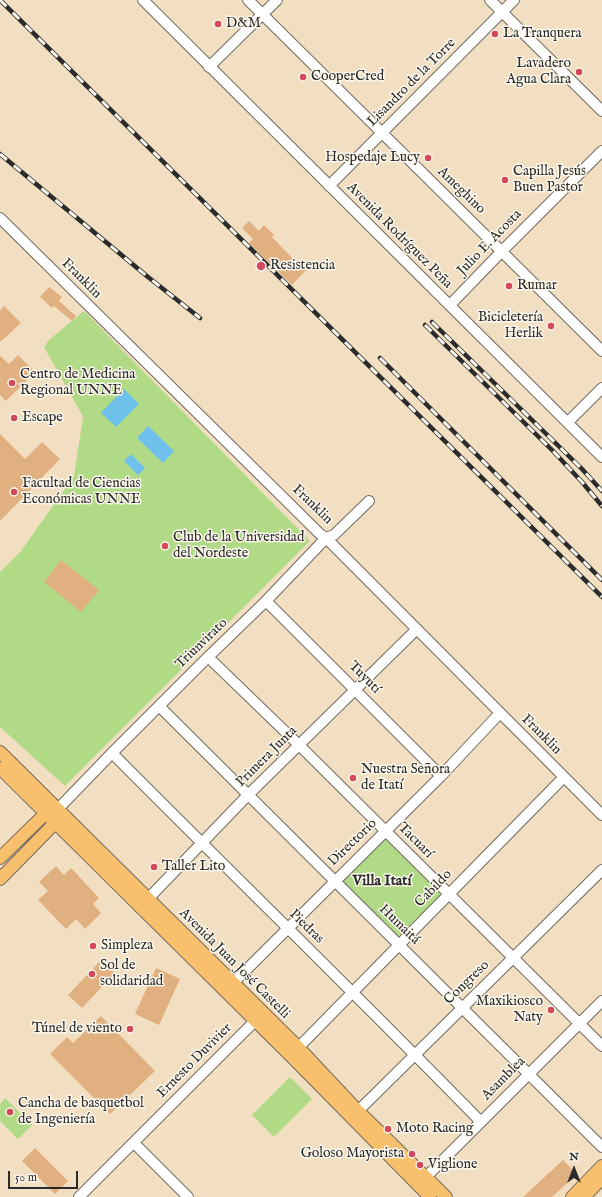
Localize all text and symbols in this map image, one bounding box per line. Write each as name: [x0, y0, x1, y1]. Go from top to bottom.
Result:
place label: D&M: [226, 16, 261, 32]
marker: D&M: [213, 19, 223, 29]
place label: La Tranquera: [503, 26, 582, 42]
marker: La Tranquera: [490, 29, 500, 39]
street label: Lisandro de la Torre: [364, 35, 460, 131]
place label: Lavadero Agua Clara: [506, 56, 571, 88]
marker: Lavadero Agua Clara: [574, 67, 584, 77]
place label: CooperCred: [311, 69, 384, 85]
marker: CooperCred: [298, 72, 308, 82]
place label: Hospedaje Lucy: [325, 150, 420, 166]
marker: Hospedaje Lucy: [423, 153, 433, 163]
street label: Ameghino: [433, 164, 489, 218]
place label: Capilla Jesús Buen Pastor: [513, 164, 586, 196]
marker: Capilla Jesús Buen Pastor: [500, 175, 510, 185]
street label: Avenida Rodríguez Peña: [343, 180, 455, 292]
street label: Julio E. Acosta: [454, 207, 526, 279]
street label: Franklin: [57, 255, 105, 303]
place label: Resistencia: [270, 258, 335, 274]
marker: Resistencia: [255, 260, 267, 272]
place label: Rumar: [517, 278, 557, 294]
marker: Rumar: [504, 281, 514, 291]
place label: Bicicletería Herlik: [478, 310, 543, 342]
marker: Bicicletería Herlik: [546, 321, 556, 331]
place label: Centro de Medicina Regional UNNE: [20, 367, 135, 400]
marker: Centro de Medicina Regional UNNE: [7, 378, 17, 388]
place label: Escape: [22, 410, 63, 426]
marker: Escape: [9, 413, 19, 423]
place label: Facultad de Ciencias Económicas UNNE: [22, 476, 141, 508]
street label: Franklin: [288, 482, 336, 528]
marker: Facultad de Ciencias Económicas UNNE: [9, 487, 19, 497]
place label: Club de la Universidad del Nordeste: [173, 530, 304, 562]
marker: Club de la Universidad del Nordeste: [160, 541, 170, 551]
street label: Triunvirato: [172, 615, 232, 673]
street label: Tuyutí: [344, 658, 384, 698]
street label: Franklin: [517, 711, 565, 759]
street label: Primera Junta: [233, 723, 301, 791]
place label: Nuestra Señora de Itatí: [361, 762, 450, 794]
marker: Nuestra Señora de Itatí: [348, 773, 358, 783]
street label: Directorio: [325, 816, 381, 870]
street label: Tacuarí: [394, 820, 436, 862]
place label: Taller Lito: [162, 859, 225, 875]
marker: Taller Lito: [149, 862, 159, 872]
street label: Cabildo: [412, 867, 456, 911]
district label: Villa Itatí: [353, 873, 411, 891]
street label: Humaitá: [375, 901, 423, 949]
street label: Avenida Juan José Castelli: [175, 905, 293, 1023]
street label: Piedras: [285, 906, 327, 948]
place label: Simpleza: [101, 938, 153, 954]
marker: Simpleza: [88, 941, 98, 951]
street label: Congreso: [441, 957, 493, 1009]
place label: Sol de solidaridad: [100, 958, 163, 990]
marker: Sol de solidaridad: [87, 969, 97, 979]
place label: Maxikiosco Naty: [476, 994, 543, 1026]
marker: Maxikiosco Naty: [546, 1005, 556, 1015]
street label: Ernesto Duvivier: [154, 1020, 236, 1102]
place label: Túnel de viento: [32, 1021, 122, 1037]
marker: Túnel de viento: [125, 1024, 135, 1034]
street label: Asamblea: [479, 1054, 529, 1104]
place label: Cancha de basquetbol de Ingeniería: [18, 1096, 144, 1128]
marker: Cancha de basquetbol de Ingeniería: [5, 1107, 15, 1117]
place label: Moto Racing: [396, 1121, 473, 1137]
marker: Moto Racing: [383, 1124, 393, 1134]
place label: Goloso Mayorista: [301, 1146, 404, 1162]
marker: Goloso Mayorista: [407, 1149, 417, 1159]
north arrow: [554, 1149, 594, 1189]
text: N: [569, 1150, 579, 1164]
place label: Viglione: [428, 1157, 477, 1173]
marker: Viglione: [415, 1160, 425, 1170]
scale bar: [10, 1163, 80, 1189]
text: 50 m: [15, 1170, 37, 1185]

